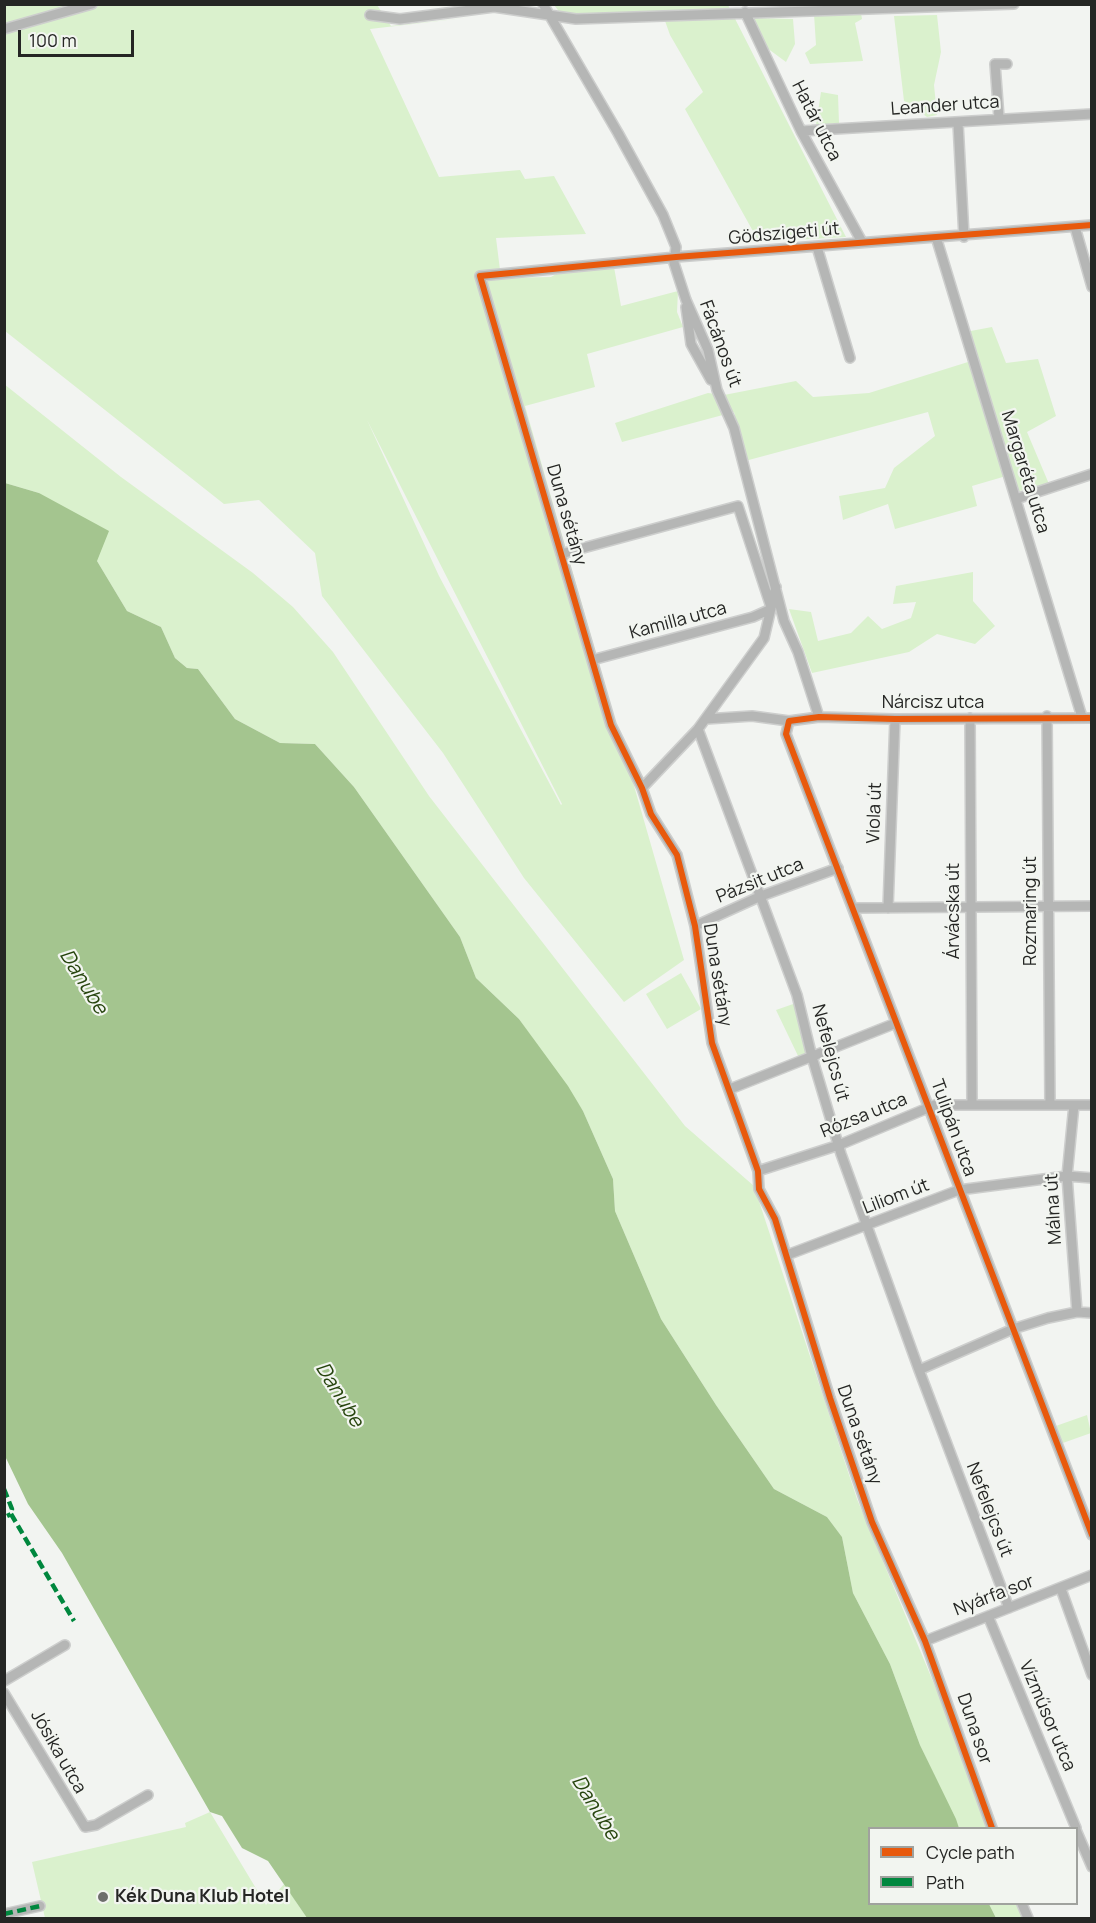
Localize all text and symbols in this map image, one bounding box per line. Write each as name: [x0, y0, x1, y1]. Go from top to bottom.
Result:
scale bar: [21, 18, 136, 56]
text: 100 m: [29, 28, 77, 52]
street label: Határ utca: [787, 77, 845, 165]
street label: Leander utca: [890, 91, 1000, 121]
street label: Gödszigeti út: [728, 218, 840, 250]
street label: Fácános út: [694, 298, 746, 390]
street label: Margaréta utca: [996, 408, 1054, 536]
street label: Duna sétány: [541, 462, 591, 568]
street label: Kamilla utca: [627, 598, 729, 644]
street label: Nárcisz utca: [882, 692, 984, 714]
street label: Viola út: [863, 782, 887, 844]
street label: Pázsit utca: [713, 854, 807, 908]
street label: Rozmaring út: [1020, 856, 1042, 966]
street label: Árvácska út: [943, 863, 965, 959]
street label: Duna sétány: [698, 922, 736, 1028]
water label: Danube: [54, 945, 112, 1019]
street label: Nefelejcs út: [807, 1002, 853, 1104]
street label: Tulipán utca: [926, 1077, 980, 1179]
street label: Rózsa utca: [817, 1089, 911, 1143]
street label: Málna út: [1041, 1173, 1067, 1245]
street label: Liliom út: [860, 1175, 932, 1219]
water label: Danube: [310, 1358, 368, 1432]
street label: Duna sétány: [832, 1382, 886, 1488]
street label: Nefelejcs út: [961, 1460, 1017, 1560]
street label: Nyárfa sor: [951, 1571, 1037, 1621]
street label: Vízműsor utca: [1014, 1658, 1080, 1774]
street label: Duna sor: [952, 1691, 996, 1767]
street label: Jósika utca: [26, 1707, 90, 1797]
water label: Danube: [566, 1771, 624, 1845]
legend: [868, 1827, 1078, 1905]
text: Cycle path: [926, 1840, 1015, 1864]
text: Path: [926, 1870, 964, 1894]
place label: Kék Duna Klub Hotel: [115, 1886, 289, 1908]
marker: Kék Duna Klub Hotel: [96, 1890, 110, 1904]

